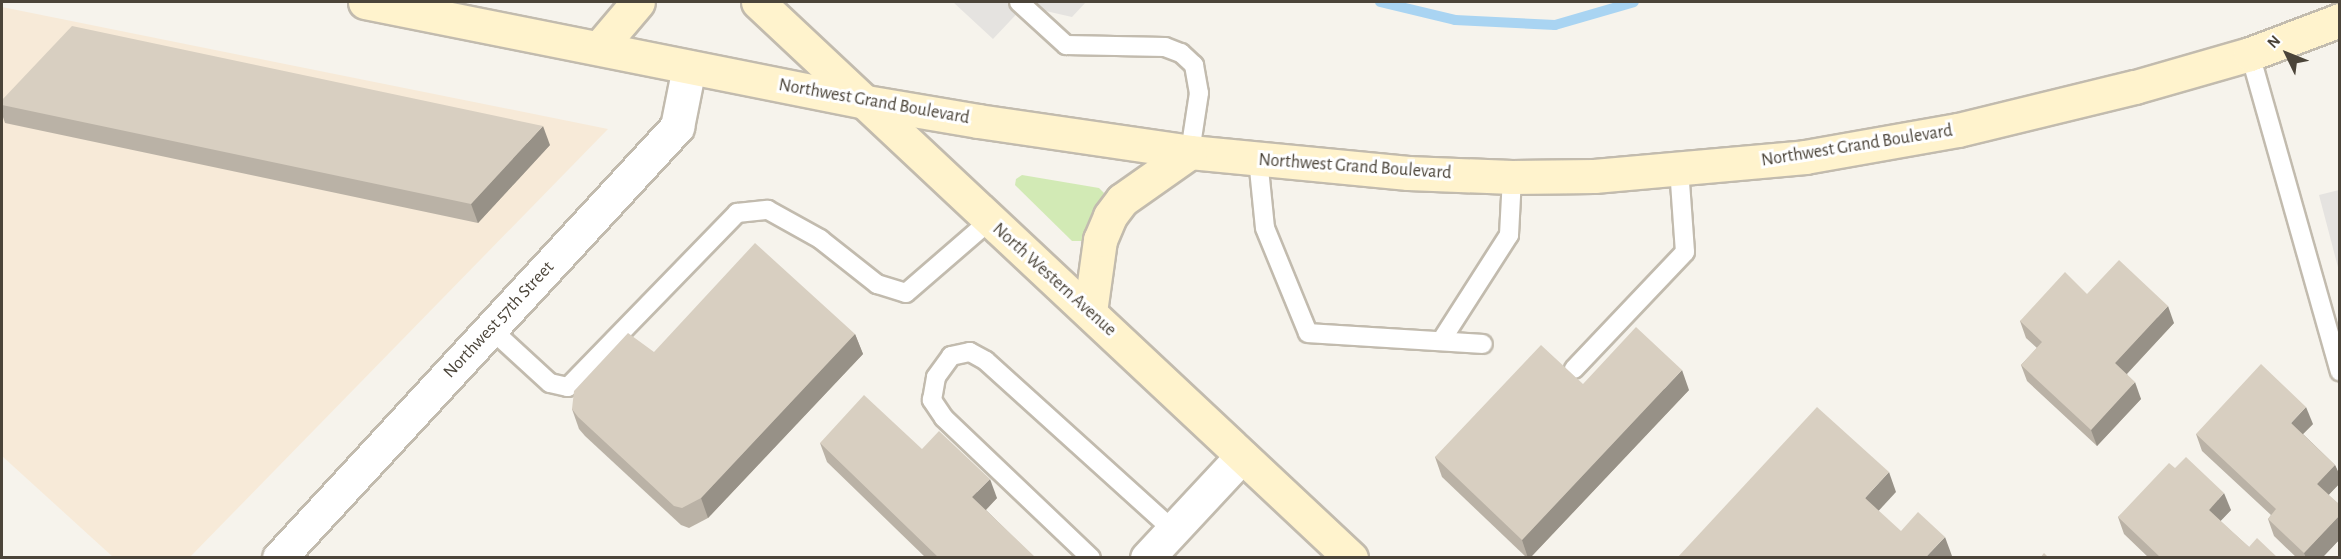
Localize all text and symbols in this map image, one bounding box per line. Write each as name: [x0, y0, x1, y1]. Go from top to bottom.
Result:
north arrow: [2257, 24, 2317, 84]
text: N: [2264, 32, 2283, 51]
street label: Northwest Grand Boulevard: [777, 75, 971, 129]
street label: Northwest Grand Boulevard: [1760, 120, 1954, 172]
street label: Northwest Grand Boulevard: [1258, 149, 1452, 185]
street label: North Western Avenue: [988, 219, 1120, 341]
street label: Northwest 57th Street: [439, 257, 559, 383]

